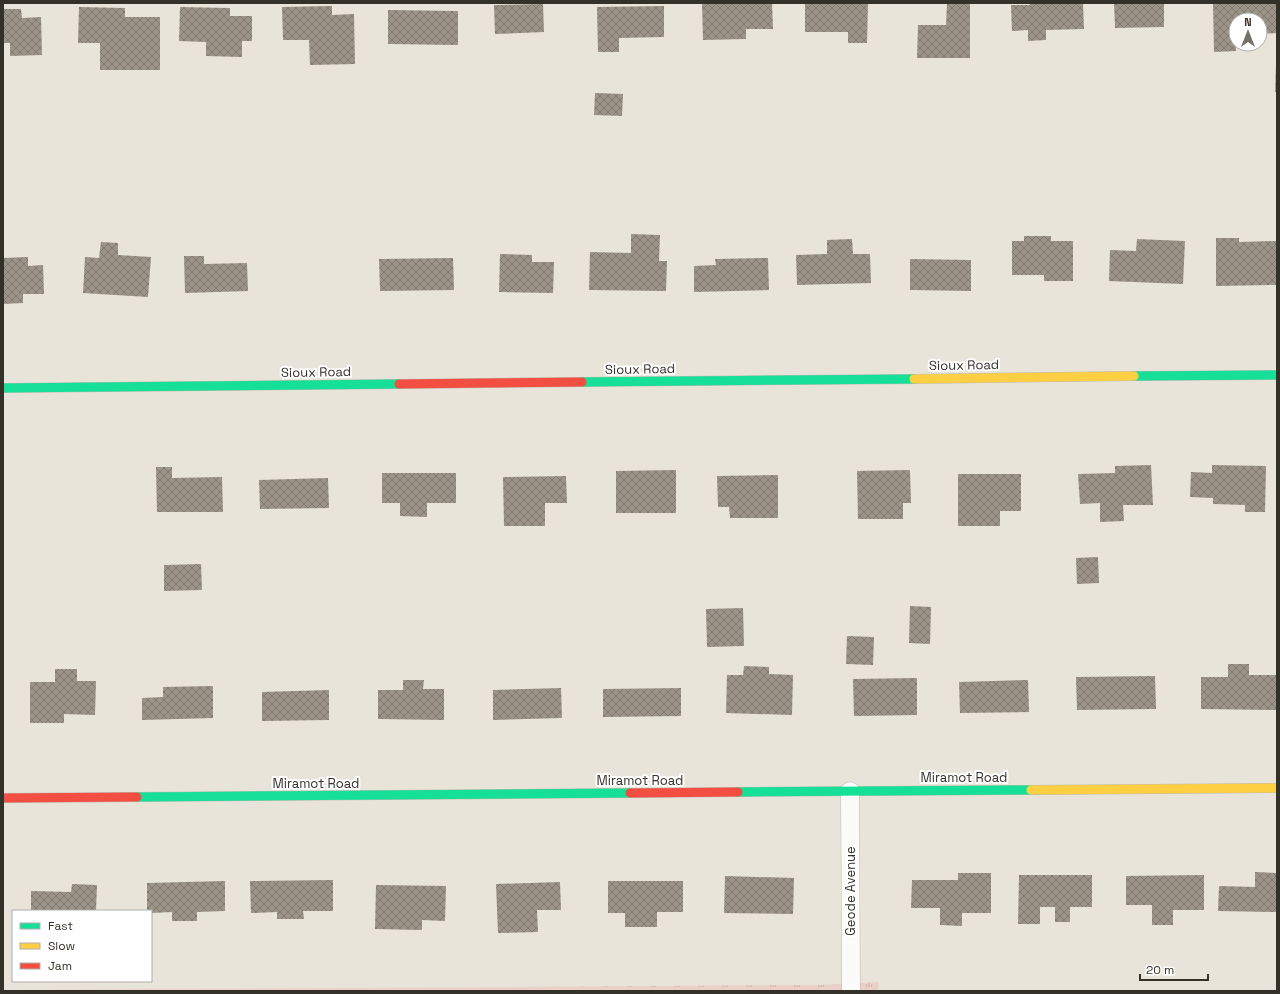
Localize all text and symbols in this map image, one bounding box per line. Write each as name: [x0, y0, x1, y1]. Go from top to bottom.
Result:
north arrow: [1228, 12, 1268, 52]
text: N: [1244, 15, 1252, 29]
street label: Sioux Road: [929, 356, 999, 374]
street label: Sioux Road: [605, 360, 675, 378]
street label: Sioux Road: [281, 363, 351, 381]
street label: Miramot Road: [921, 769, 1007, 786]
street label: Miramot Road: [597, 772, 683, 789]
street label: Miramot Road: [273, 775, 359, 792]
street label: Geode Avenue: [842, 846, 859, 936]
legend: [12, 910, 152, 982]
text: Fast: [48, 918, 73, 934]
text: Slow: [48, 938, 75, 954]
scale bar: [1140, 956, 1208, 982]
text: Jam: [48, 958, 72, 974]
text: 20 m: [1146, 962, 1174, 978]

